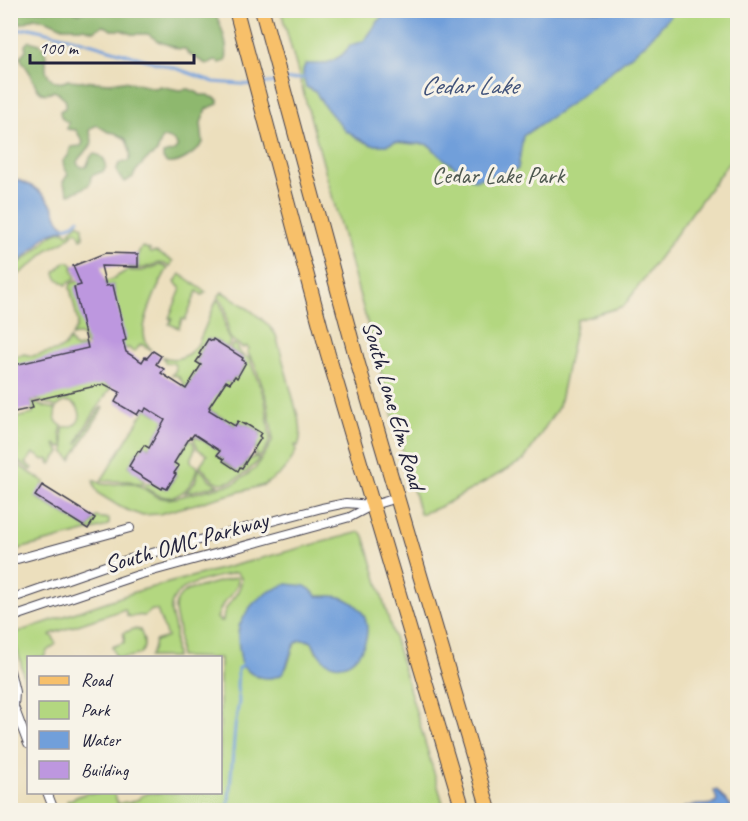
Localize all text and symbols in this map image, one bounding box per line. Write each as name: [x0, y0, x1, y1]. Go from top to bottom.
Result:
scale bar: [30, 27, 194, 65]
text: 100 m: [39, 37, 80, 59]
water label: Cedar Lake: [421, 69, 522, 102]
park label: Cedar Lake Park: [432, 160, 566, 190]
street label: South Lone Elm Road: [356, 317, 433, 496]
street label: South OMC Parkway: [101, 504, 273, 580]
legend: [27, 656, 222, 794]
text: Road: [81, 669, 114, 691]
text: Park: [81, 699, 111, 721]
text: Water: [81, 729, 122, 751]
text: Building: [81, 759, 130, 781]

